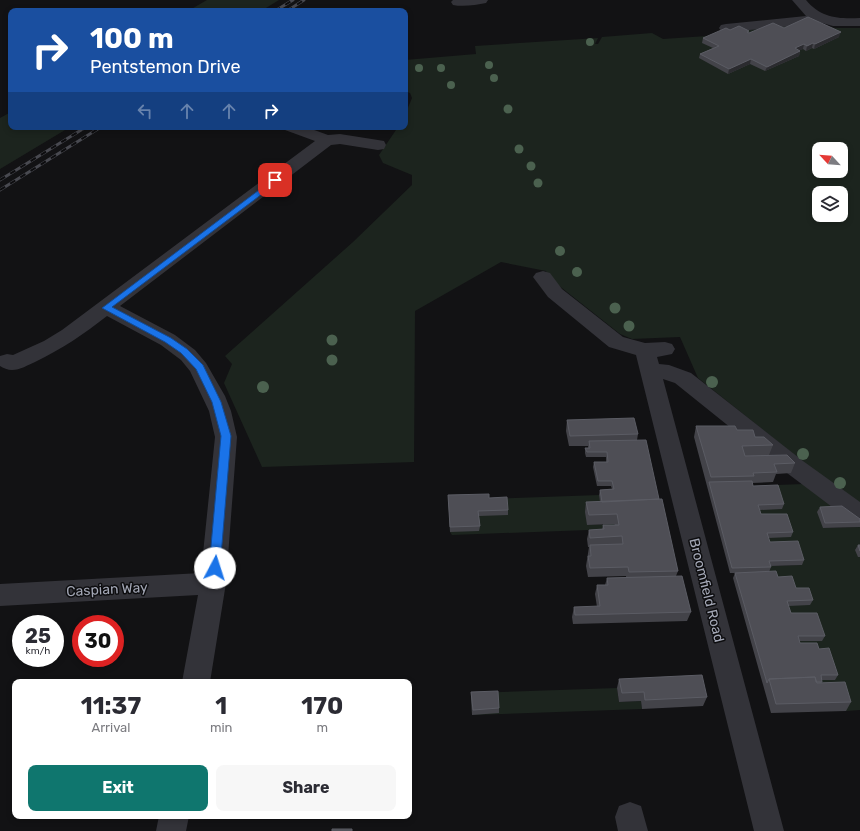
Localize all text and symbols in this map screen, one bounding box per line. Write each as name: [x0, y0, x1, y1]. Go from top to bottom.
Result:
text: 100 m: [90, 22, 174, 55]
icon: right: [24, 24, 76, 76]
text: Pentstemon Drive: [90, 56, 241, 78]
icon: left: [134, 100, 156, 122]
icon: ahead: [176, 100, 198, 122]
icon: ahead: [218, 100, 240, 122]
icon: right: [260, 100, 282, 122]
north arrow: [812, 142, 848, 178]
map controls: [812, 142, 848, 222]
pin: [258, 163, 292, 197]
icon: arrive: [264, 169, 286, 191]
button: layers: [812, 186, 848, 222]
street label: Broomfield Road: [685, 536, 728, 644]
position arrow: [194, 547, 236, 589]
street label: Caspian Way: [66, 579, 148, 600]
speed limit sign: 30: [72, 615, 124, 667]
text: 25: [25, 624, 51, 648]
text: km/h: [26, 645, 50, 657]
text: 11:37: [81, 692, 141, 720]
text: 1: [215, 692, 227, 720]
text: 170: [301, 692, 343, 720]
text: Arrival: [91, 720, 130, 735]
text: min: [210, 720, 233, 735]
text: m: [316, 720, 328, 735]
button: Exit: [28, 765, 208, 811]
button: Share: [216, 765, 396, 811]

